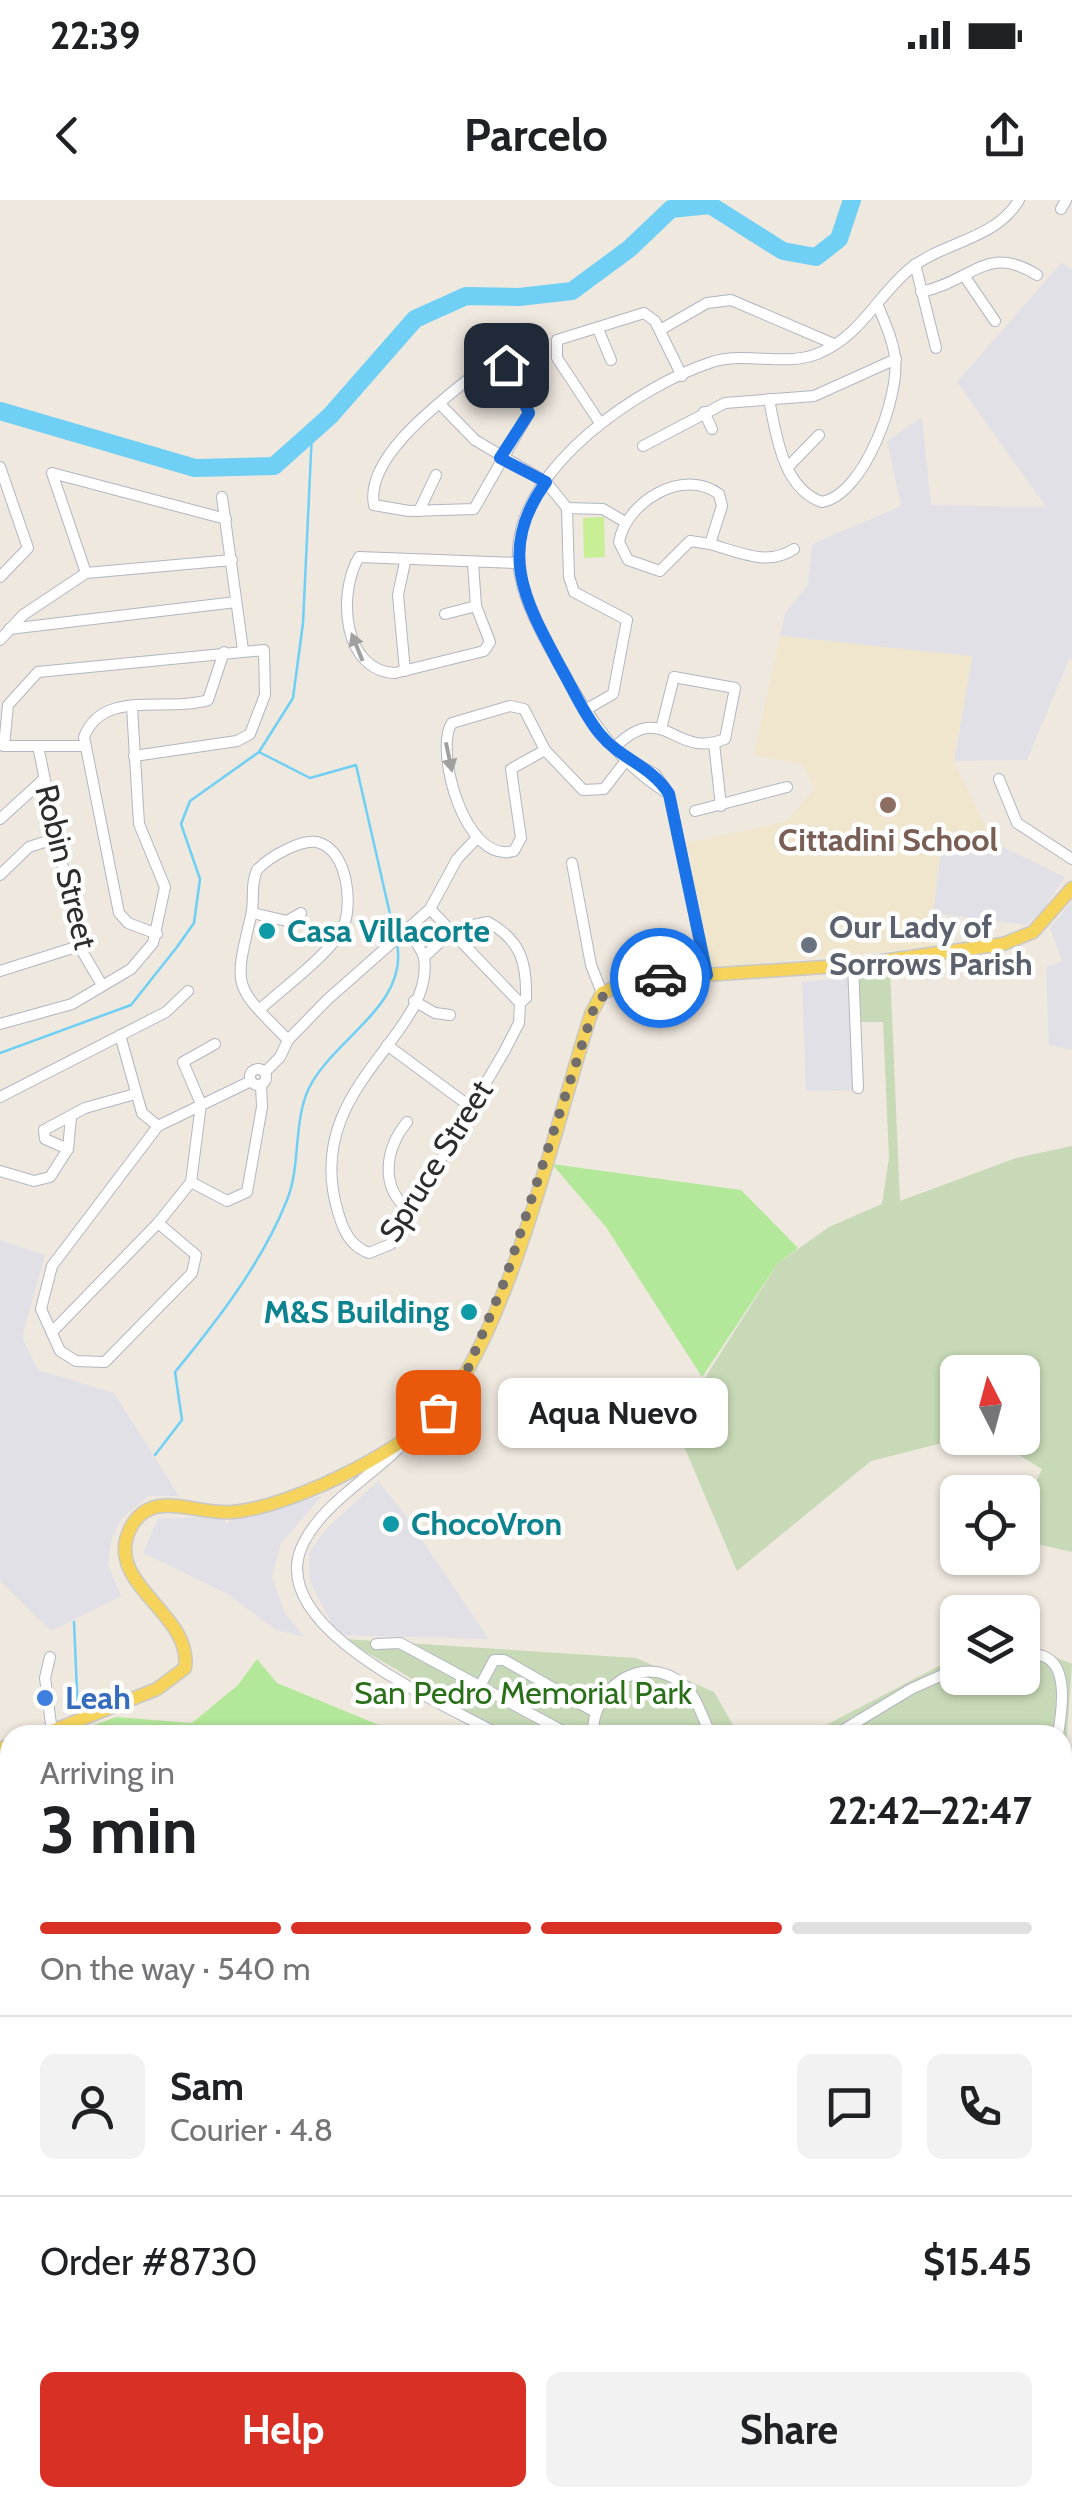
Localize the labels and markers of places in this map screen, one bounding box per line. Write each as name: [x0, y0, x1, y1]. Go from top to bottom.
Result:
pin: [464, 323, 549, 408]
marker: Cittadini School: [877, 794, 899, 816]
place label: Cittadini School: [778, 820, 998, 859]
place label: Our Lady of Sorrows Parish: [829, 907, 1033, 983]
place label: Casa Villacorte: [287, 911, 490, 950]
marker: Casa Villacorte: [256, 920, 278, 942]
marker: Our Lady of Sorrows Parish: [798, 934, 820, 956]
place label: M&S Building: [263, 1292, 449, 1331]
marker: M&S Building: [458, 1301, 480, 1323]
pin: [396, 1370, 481, 1455]
callout: Aqua Nuevo: [498, 1377, 728, 1447]
place label: ChocoVron: [411, 1504, 562, 1543]
marker: ChocoVron: [380, 1513, 402, 1535]
place label: Leah: [65, 1678, 131, 1717]
marker: Leah: [34, 1687, 56, 1709]

